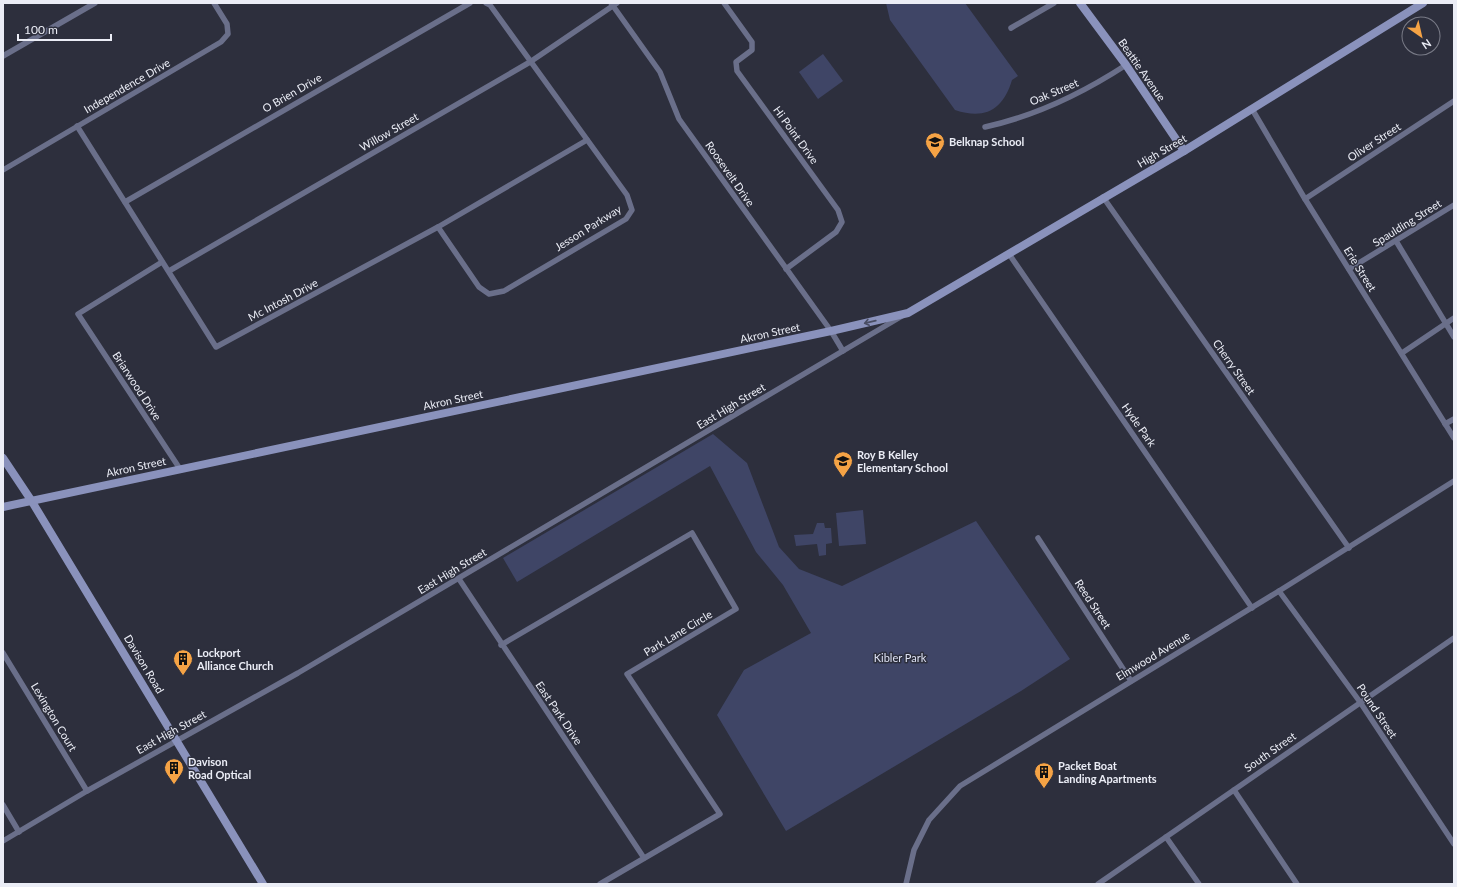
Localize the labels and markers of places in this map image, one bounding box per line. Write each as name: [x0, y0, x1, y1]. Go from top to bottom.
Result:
school or university icon: Belknap School: [924, 131, 946, 159]
place label: Belknap School: [949, 135, 1025, 148]
place label: Roy B Kelley Elementary School: [857, 448, 948, 474]
school or university icon: Roy B Kelley Elementary School: [832, 450, 854, 478]
place label: Lockport Alliance Church: [196, 646, 274, 672]
building icon: Lockport Alliance Church: [172, 648, 194, 676]
place label: Davison Road Optical: [188, 755, 251, 781]
building icon: Davison Road Optical: [163, 757, 185, 785]
place label: Packet Boat Landing Apartments: [1058, 759, 1157, 785]
building icon: Packet Boat Landing Apartments: [1033, 761, 1055, 789]

